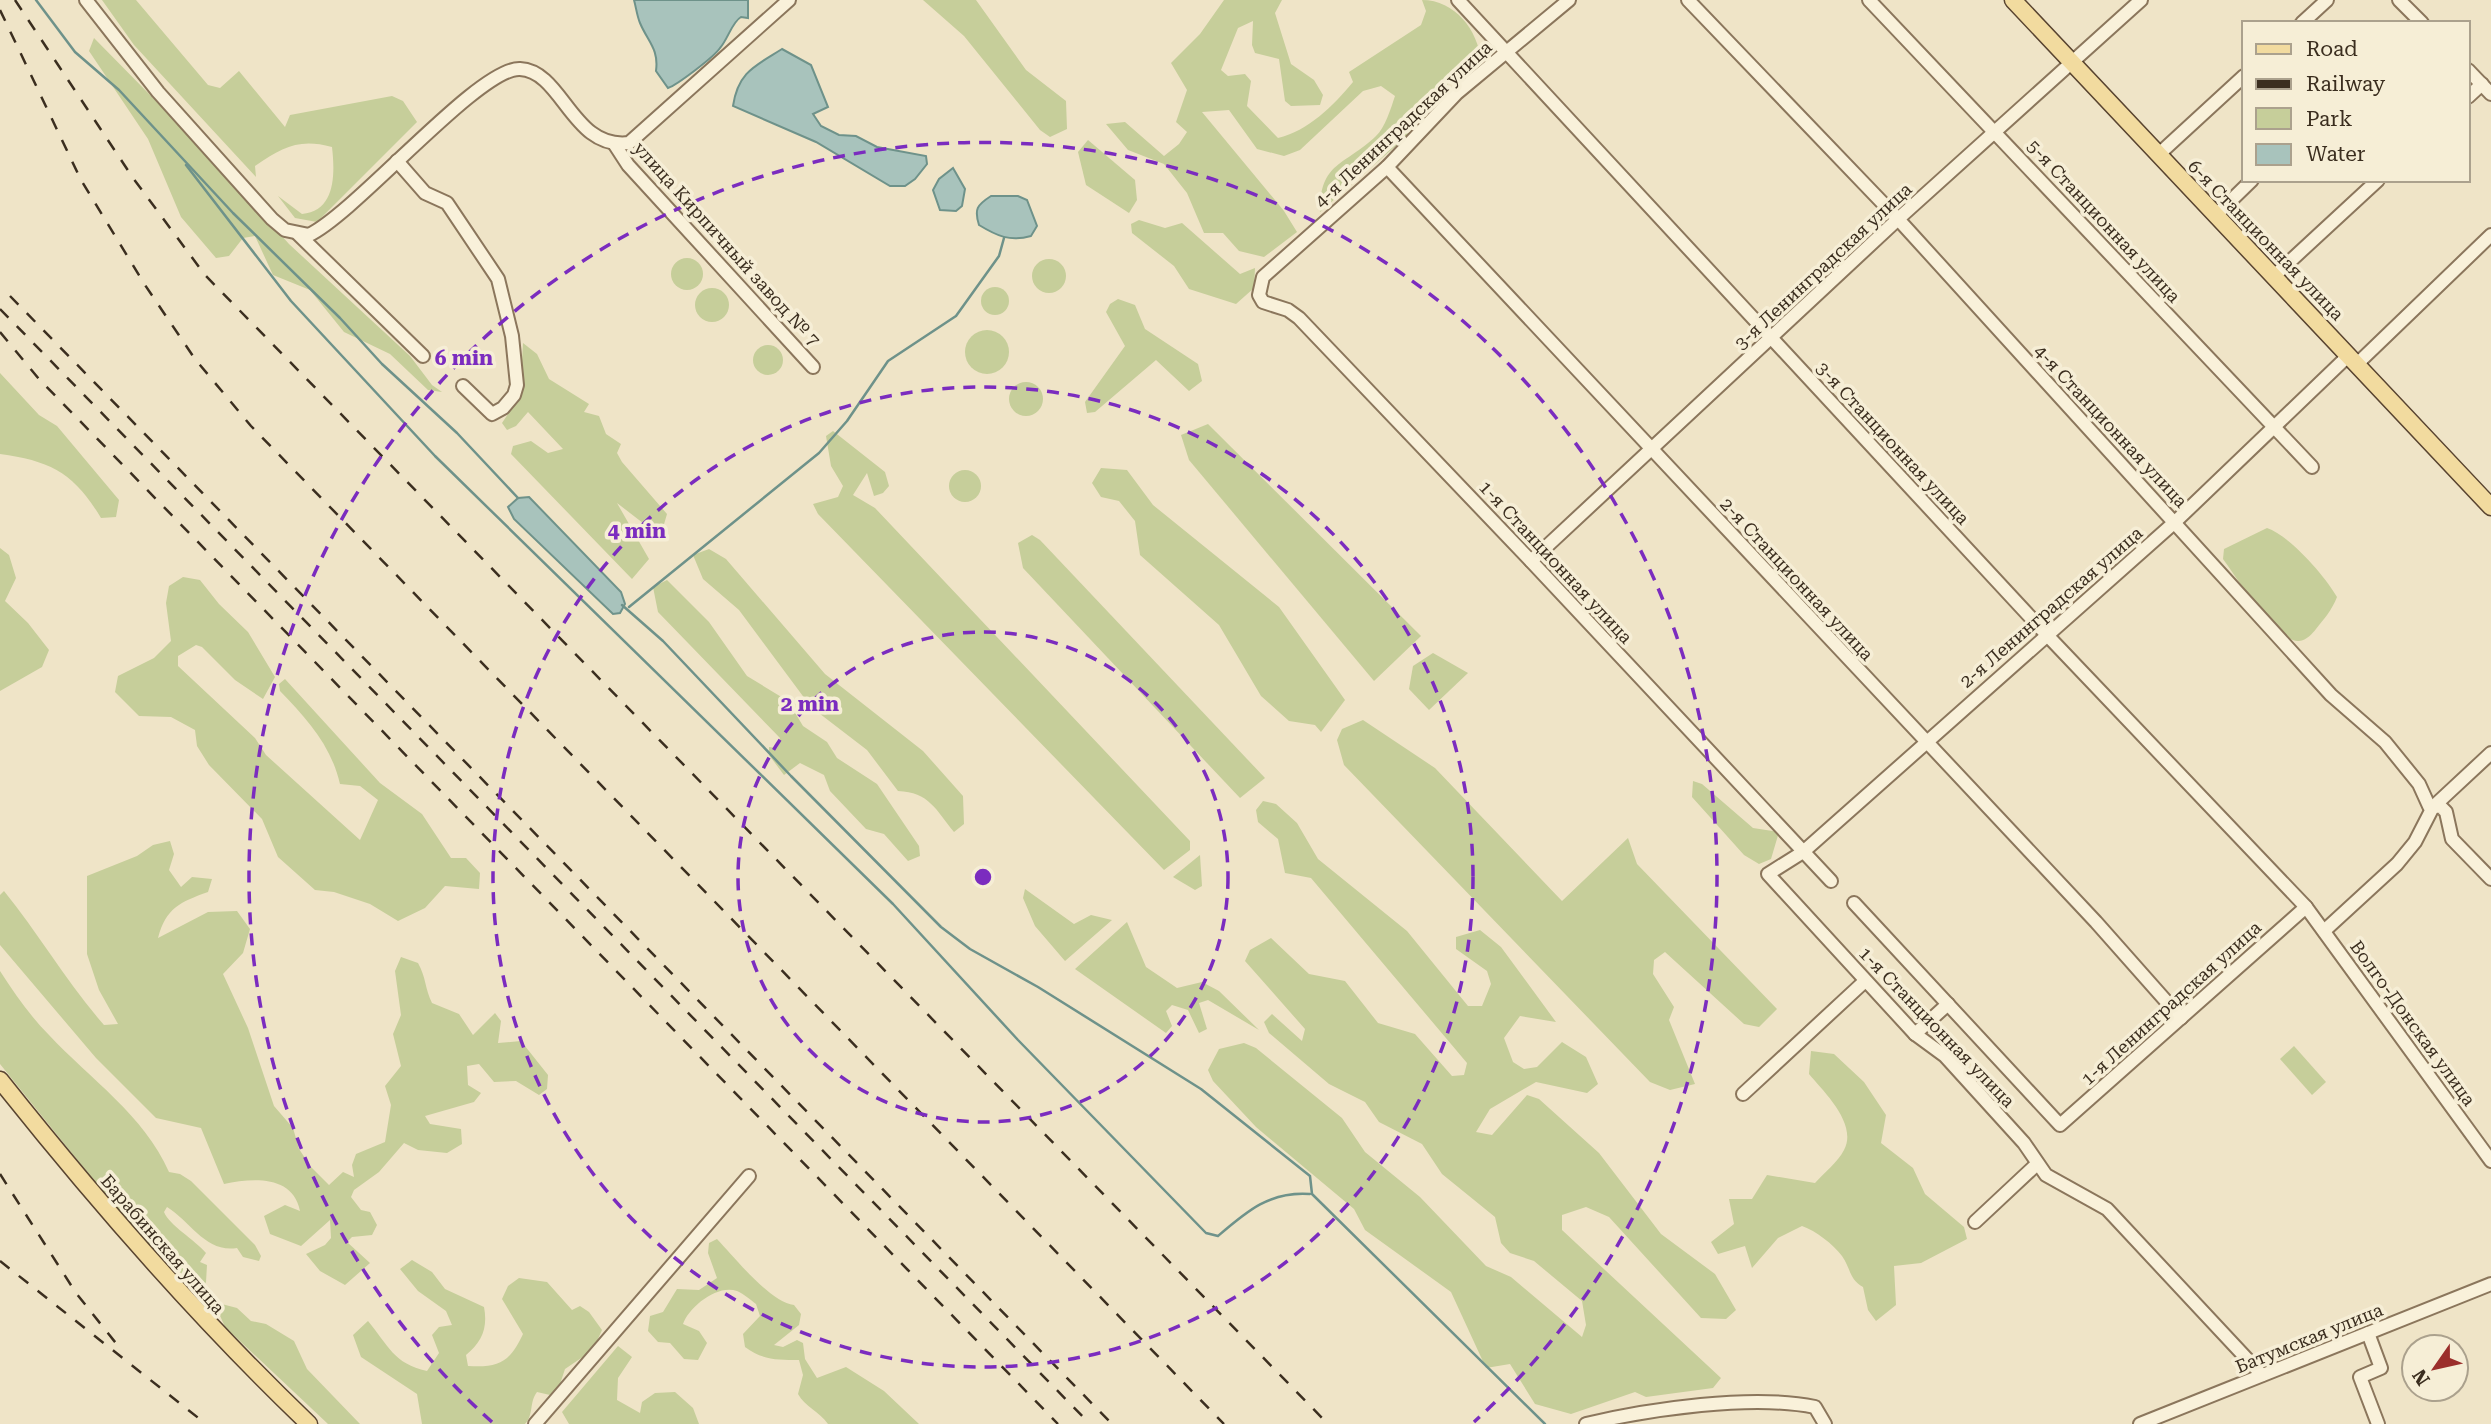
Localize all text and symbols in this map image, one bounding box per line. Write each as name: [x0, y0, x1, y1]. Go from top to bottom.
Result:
legend: [2242, 21, 2470, 182]
street label: 4-я Ленинградская улица: [1310, 36, 1496, 212]
text: Road: [2306, 37, 2358, 61]
text: Railway: [2306, 72, 2386, 96]
text: Park: [2306, 107, 2352, 131]
street label: 5-я Станционная улица: [2023, 135, 2185, 307]
street label: улица Кирпичный завод № 7: [630, 137, 824, 351]
text: Water: [2306, 142, 2366, 166]
street label: 6-я Станционная улица: [2184, 155, 2348, 325]
street label: 3-я Ленинградская улица: [1730, 178, 1916, 354]
street label: 4-я Станционная улица: [2030, 340, 2192, 512]
text: 6 min: [435, 346, 493, 370]
street label: 3-я Станционная улица: [1812, 357, 1974, 529]
street label: 1-я Станционная улица: [1475, 476, 1637, 648]
street label: 2-я Станционная улица: [1716, 493, 1878, 665]
text: 4 min: [608, 519, 666, 543]
street label: 2-я Ленинградская улица: [1956, 522, 2147, 692]
text: 2 min: [781, 692, 839, 716]
centre of rings: [971, 865, 995, 889]
street label: 1-я Ленинградская улица: [2077, 917, 2265, 1089]
street label: Волго-Донская улица: [2346, 936, 2480, 1110]
street label: 1-я Станционная улица: [1855, 942, 2019, 1112]
street label: Барабинская улица: [97, 1170, 229, 1318]
street label: Батумская улица: [2232, 1299, 2386, 1377]
north arrow: [2400, 1333, 2470, 1403]
text: N: [2407, 1364, 2435, 1390]

